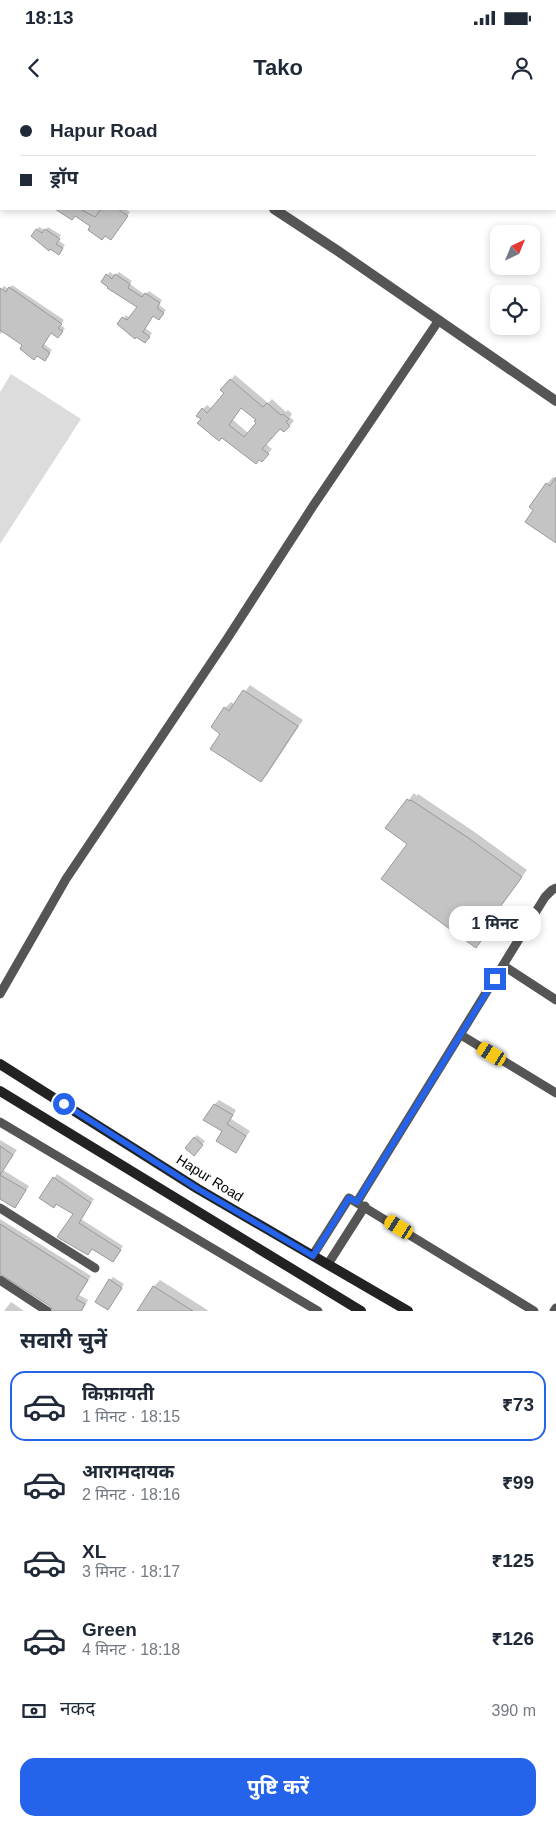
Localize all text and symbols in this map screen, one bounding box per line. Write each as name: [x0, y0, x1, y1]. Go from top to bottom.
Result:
text: 18:13: [25, 7, 74, 28]
icon: back: [20, 54, 48, 82]
icon: person: [508, 54, 536, 82]
text: Tako: [253, 55, 303, 80]
text: Hapur Road: [50, 120, 158, 141]
text: ड्रॉप: [50, 167, 78, 188]
north arrow: [490, 225, 540, 275]
map controls: [490, 225, 540, 335]
button: locate: [490, 285, 540, 335]
callout: 1 मिनट: [449, 906, 541, 942]
text: 1 मिनट: [472, 915, 518, 932]
route end: [484, 968, 506, 990]
car: [475, 1040, 508, 1068]
route start: [53, 1093, 75, 1115]
street label: Hapur Road: [174, 1151, 246, 1205]
car: [382, 1213, 415, 1241]
text: सवारी चुनें: [20, 1328, 107, 1353]
text: किफ़ायती: [82, 1383, 154, 1404]
icon: car: [22, 1384, 67, 1429]
text: ₹73: [502, 1394, 534, 1415]
text: 1 मिनट · 18:15: [82, 1408, 180, 1425]
text: आरामदायक: [82, 1461, 174, 1482]
icon: car: [22, 1462, 67, 1507]
text: ₹99: [502, 1472, 534, 1493]
text: 2 मिनट · 18:16: [82, 1486, 180, 1503]
icon: car: [22, 1540, 67, 1585]
text: XL: [82, 1541, 106, 1562]
text: ₹125: [491, 1550, 534, 1571]
text: 3 मिनट · 18:17: [82, 1563, 180, 1580]
icon: car: [22, 1618, 67, 1663]
text: Green: [82, 1619, 137, 1640]
text: ₹126: [491, 1628, 534, 1649]
text: 4 मिनट · 18:18: [82, 1641, 180, 1658]
icon: cash: [20, 1697, 48, 1725]
text: नकद: [60, 1698, 95, 1719]
text: 390 m: [492, 1702, 536, 1719]
button: पुष्टि करें: [20, 1758, 536, 1816]

